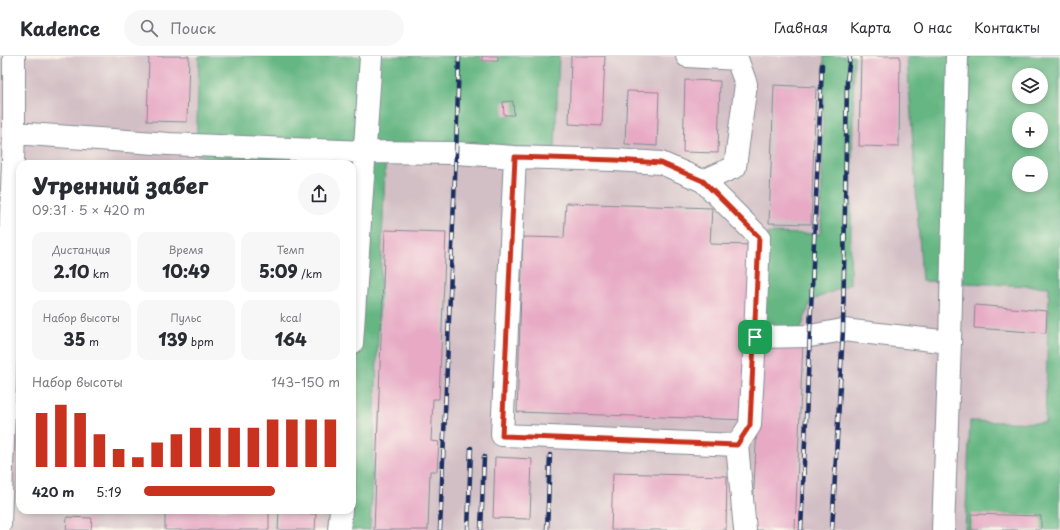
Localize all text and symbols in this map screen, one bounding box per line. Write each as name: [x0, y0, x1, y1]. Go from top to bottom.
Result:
search box: [124, 10, 404, 46]
text: Kadence: [20, 14, 100, 42]
text: Поиск: [170, 16, 216, 39]
icon: search: [138, 17, 160, 39]
text: Главная: [774, 17, 828, 38]
text: Карта: [850, 17, 891, 38]
text: О нас: [913, 17, 952, 38]
text: Контакты: [974, 17, 1040, 38]
map controls: [1012, 68, 1048, 192]
button: layers: [1012, 68, 1048, 104]
button: +: [1012, 112, 1048, 148]
button: −: [1012, 156, 1048, 192]
text: Утренний забег: [32, 168, 208, 201]
button: share: [298, 173, 340, 215]
text: 09:31 · 5 × 420 m: [32, 200, 145, 219]
text: Дистанция: [52, 241, 111, 258]
text: Время: [168, 241, 204, 258]
text: Темп: [277, 241, 305, 258]
text: 2.10: [53, 258, 89, 284]
text: 10:49: [162, 258, 210, 284]
text: 5:09: [259, 258, 298, 284]
text: km: [89, 265, 109, 282]
text: /km: [298, 265, 322, 282]
text: Набор высоты: [43, 309, 120, 326]
text: Пульс: [170, 309, 202, 326]
text: kcal: [280, 309, 302, 326]
pin: [738, 320, 772, 354]
text: 35: [64, 326, 86, 352]
text: 139: [158, 326, 187, 352]
text: 164: [275, 326, 307, 352]
icon: arrive: [744, 326, 766, 348]
text: m: [86, 333, 99, 350]
text: bpm: [187, 333, 214, 350]
text: Набор высоты: [32, 372, 123, 391]
text: 143–150 m: [271, 372, 340, 391]
text: 420 m: [32, 482, 74, 501]
text: 5:19: [96, 482, 122, 501]

